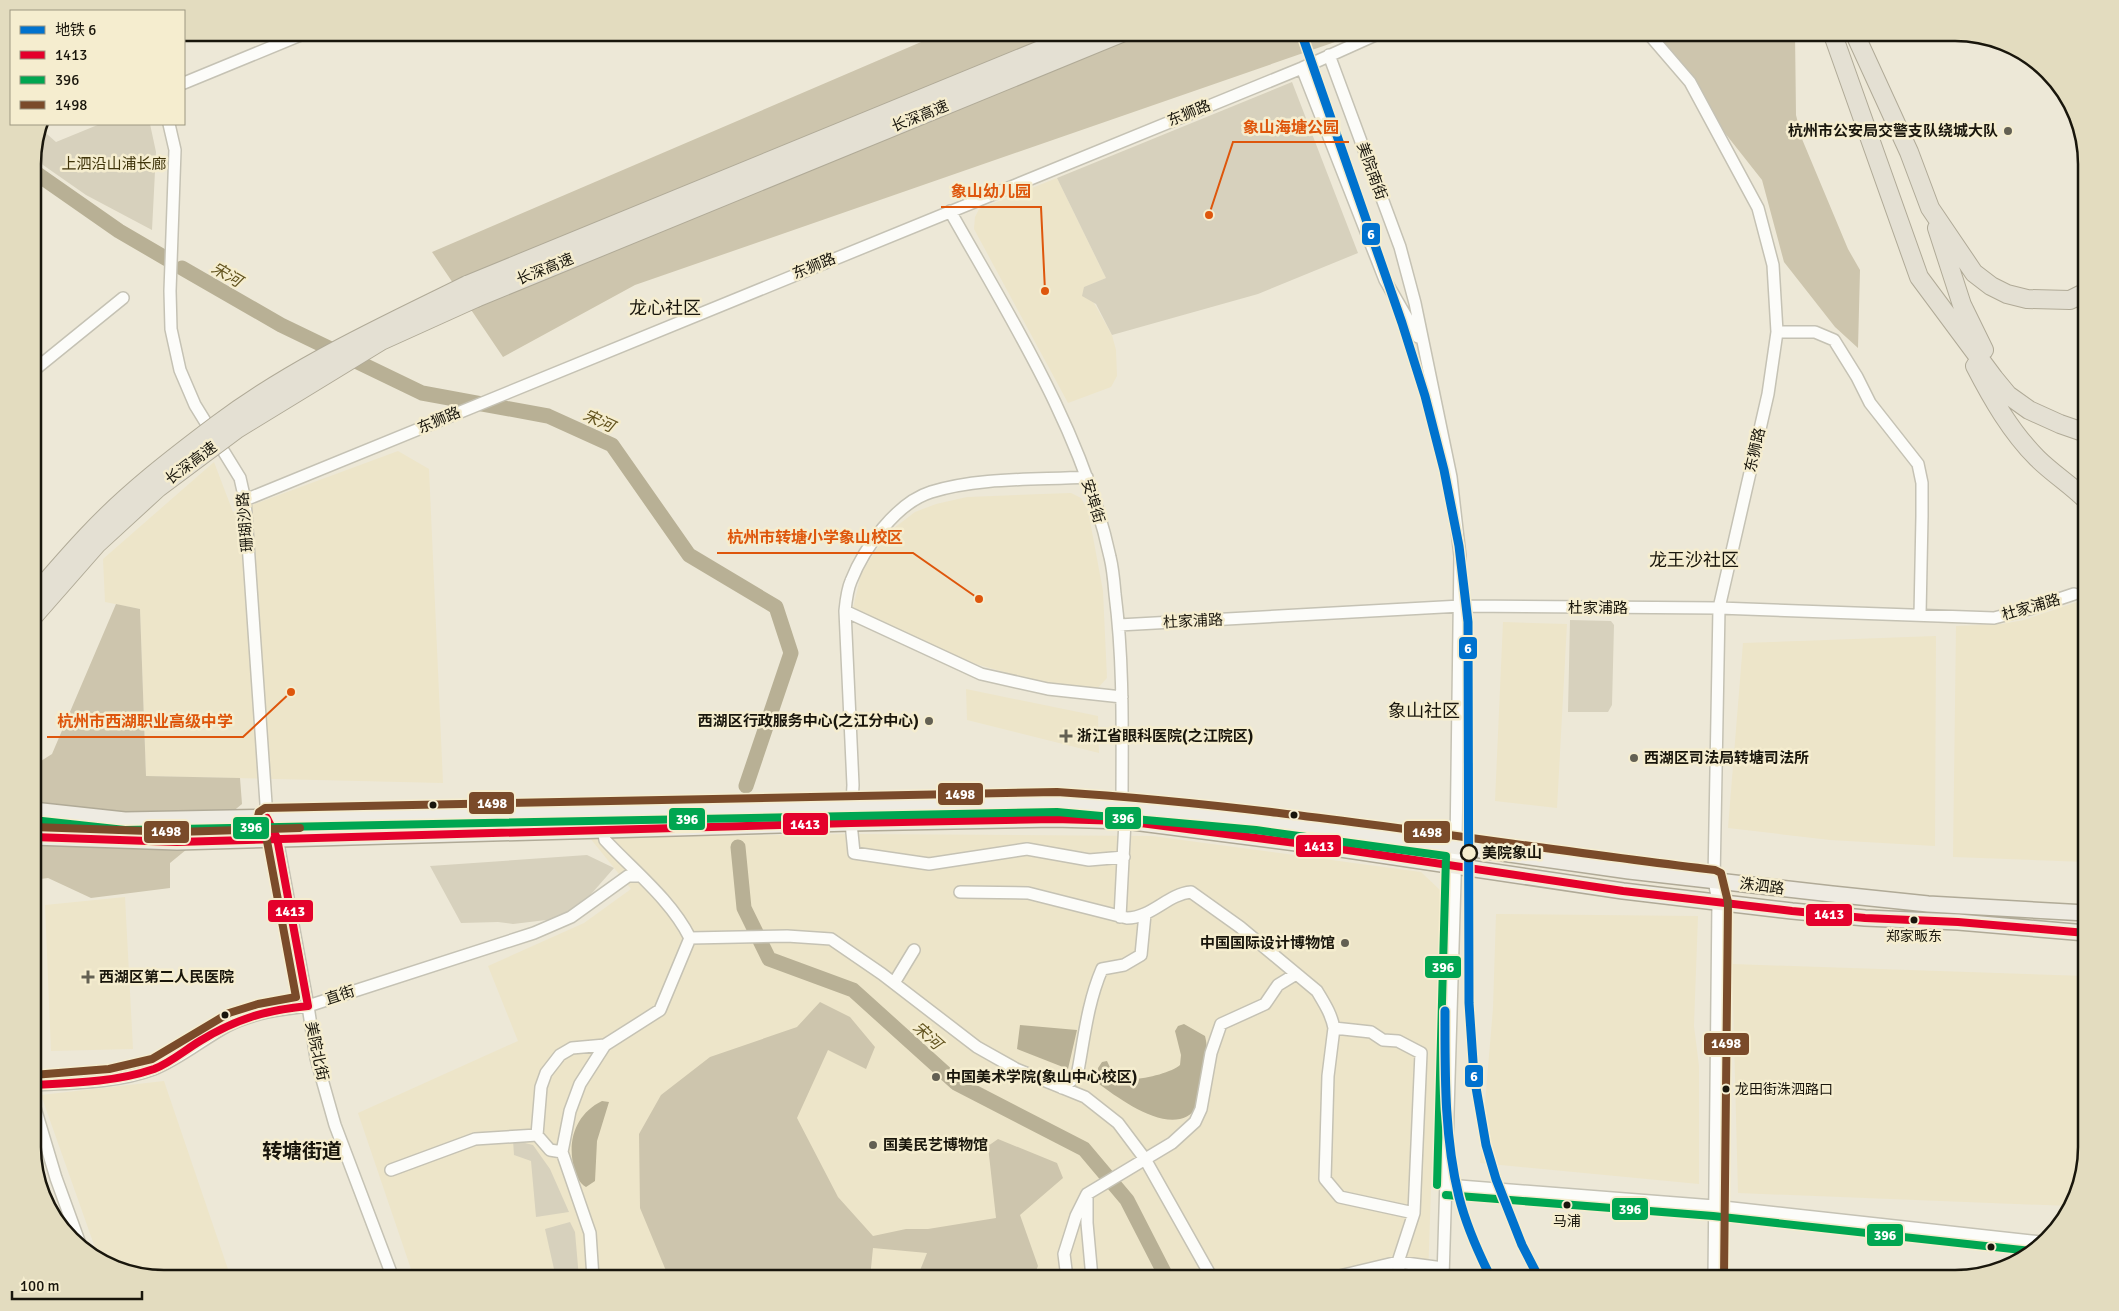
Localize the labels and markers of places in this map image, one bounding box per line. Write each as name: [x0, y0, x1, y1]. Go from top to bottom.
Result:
callout: 象山海塘公园: [1233, 111, 1349, 142]
place label: 杭州市公安局交警支队绕城大队: [1788, 122, 1998, 140]
marker: 杭州市公安局交警支队绕城大队: [2002, 125, 2014, 137]
callout: 象山幼儿园: [941, 176, 1041, 207]
callout: 杭州市转塘小学象山校区: [717, 522, 913, 553]
callout: 杭州市西湖职业高级中学: [47, 706, 243, 737]
place label: 西湖区行政服务中心(之江分中心): [698, 712, 919, 730]
marker: 西湖区行政服务中心(之江分中心): [923, 715, 935, 727]
place label: 浙江省眼科医院(之江院区): [1077, 727, 1253, 745]
marker: 浙江省眼科医院(之江院区): [1059, 729, 1073, 743]
place label: 西湖区司法局转塘司法所: [1644, 749, 1809, 767]
marker: 西湖区司法局转塘司法所: [1628, 752, 1640, 764]
unlabelled marker: [428, 800, 438, 810]
unlabelled marker: [1289, 810, 1299, 820]
marker: 美院象山: [1460, 844, 1478, 862]
place label: 美院象山: [1482, 844, 1542, 862]
marker: 郑家畈东: [1909, 915, 1919, 925]
place label: 郑家畈东: [1886, 928, 1942, 945]
place label: 中国国际设计博物馆: [1200, 934, 1335, 952]
marker: 中国国际设计博物馆: [1339, 937, 1351, 949]
place label: 西湖区第二人民医院: [99, 968, 234, 986]
marker: 西湖区第二人民医院: [81, 970, 95, 984]
unlabelled marker: [220, 1010, 230, 1020]
place label: 中国美术学院(象山中心校区): [946, 1068, 1137, 1086]
marker: 中国美术学院(象山中心校区): [930, 1071, 942, 1083]
place label: 龙田街洙泗路口: [1735, 1081, 1833, 1098]
marker: 龙田街洙泗路口: [1721, 1084, 1731, 1094]
place label: 国美民艺博物馆: [883, 1136, 988, 1154]
marker: 国美民艺博物馆: [867, 1139, 879, 1151]
marker: 马浦: [1562, 1200, 1572, 1210]
place label: 马浦: [1553, 1213, 1581, 1230]
unlabelled marker: [1986, 1242, 1996, 1252]

